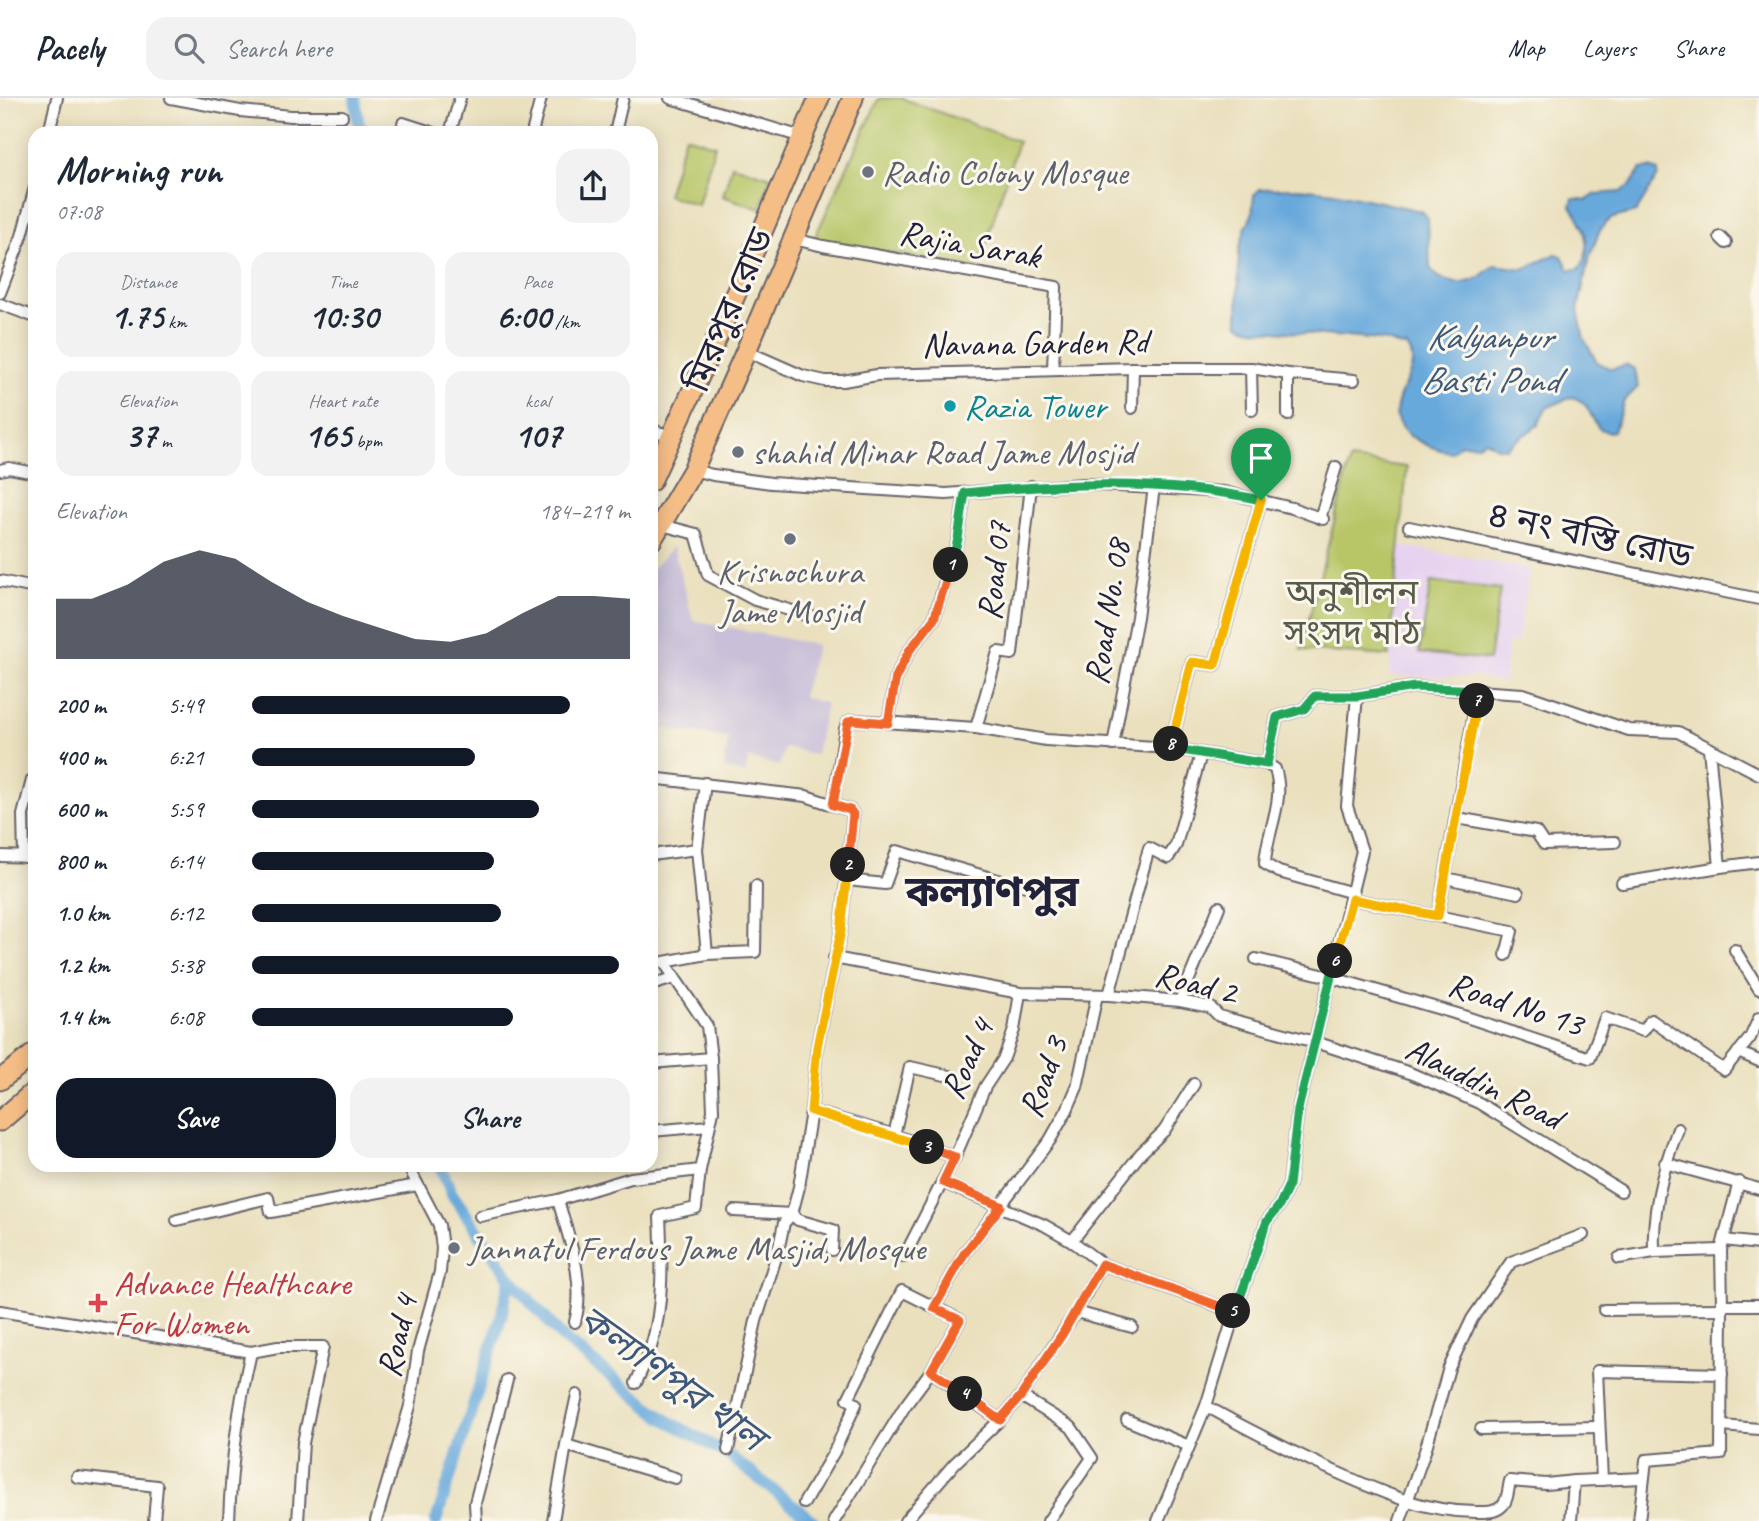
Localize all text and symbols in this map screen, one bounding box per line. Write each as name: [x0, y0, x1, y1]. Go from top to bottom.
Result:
search box: [146, 17, 636, 80]
text: Pacely: [35, 27, 104, 69]
icon: search: [170, 29, 208, 67]
text: Search here: [226, 32, 332, 65]
text: Map: [1508, 33, 1545, 63]
text: Layers: [1583, 33, 1636, 63]
text: Share: [1674, 33, 1724, 63]
text: Morning run: [56, 147, 222, 194]
button: share: [556, 149, 630, 223]
place label: Radio Colony Mosque: [882, 150, 1130, 195]
marker: Radio Colony Mosque: [860, 164, 876, 180]
text: 07:08: [56, 197, 102, 226]
street label: Rajia Sarak: [896, 210, 1046, 279]
street label: মিরপুর রোড: [674, 220, 784, 400]
text: Distance: [120, 270, 177, 294]
text: Time: [328, 270, 358, 294]
text: Pace: [523, 270, 552, 294]
text: 1.75: [110, 294, 163, 339]
text: 10:30: [308, 294, 378, 339]
text: 6:00: [495, 294, 550, 339]
text: km: [163, 310, 187, 334]
text: /km: [550, 310, 580, 334]
water label: Kalyanpur Basti Pond: [1420, 313, 1569, 403]
street label: Navana Garden Rd: [921, 318, 1154, 367]
place label: Razia Tower: [964, 384, 1109, 429]
text: Elevation: [119, 389, 178, 413]
text: Heart rate: [308, 389, 378, 413]
text: kcal: [525, 389, 550, 413]
marker: Razia Tower: [942, 398, 958, 414]
text: 37: [125, 413, 156, 458]
text: 165: [304, 413, 351, 458]
text: 107: [514, 413, 561, 458]
pin: [1231, 428, 1291, 500]
text: m: [156, 429, 172, 453]
text: bpm: [351, 429, 382, 453]
place label: shahid Minar Road Jame Mosjid: [752, 430, 1139, 475]
icon: arrive: [1242, 439, 1280, 477]
marker: shahid Minar Road Jame Mosjid: [730, 444, 746, 460]
street label: ৪ নং বস্তি রোড: [1484, 491, 1697, 579]
text: Elevation: [56, 497, 127, 526]
text: 184–219 m: [539, 497, 630, 526]
street label: Road 07: [966, 517, 1022, 622]
marker: Krisnochura Jame Mosjid: [782, 531, 798, 547]
street label: Road No. 08: [1073, 533, 1141, 688]
pin: 1: [934, 547, 968, 582]
place label: Krisnochura Jame Mosjid: [717, 549, 866, 634]
text: 1: [946, 552, 955, 576]
park label: অনুশীলন সংসদ মাঠ: [1283, 570, 1421, 655]
pin: 7: [1460, 684, 1494, 718]
text: 7: [1472, 688, 1481, 712]
text: 200 m: [56, 691, 106, 720]
text: 5:49: [168, 691, 204, 720]
pin: 8: [1154, 726, 1188, 762]
text: 8: [1166, 731, 1175, 755]
text: 400 m: [56, 743, 106, 772]
text: 6:21: [168, 743, 204, 772]
text: 600 m: [56, 795, 106, 824]
text: 5:59: [168, 795, 204, 824]
text: 800 m: [56, 847, 106, 876]
text: 6:14: [168, 847, 204, 876]
pin: 2: [830, 848, 866, 882]
text: 2: [843, 852, 852, 876]
district label: কল্যাণপুর: [904, 866, 1080, 919]
text: 1.0 km: [56, 899, 110, 928]
text: 6:12: [168, 899, 204, 928]
pin: 6: [1318, 944, 1352, 978]
text: 6: [1330, 948, 1339, 972]
text: 1.2 km: [56, 951, 110, 980]
text: 5:38: [168, 951, 204, 980]
street label: Road 2: [1150, 951, 1245, 1016]
street label: Road No 13: [1443, 961, 1591, 1048]
text: 1.4 km: [56, 1003, 110, 1032]
text: 6:08: [168, 1003, 204, 1032]
street label: Road 4: [930, 1009, 1006, 1106]
street label: Alauddin Road: [1398, 1026, 1574, 1142]
street label: Road 3: [1008, 1028, 1079, 1124]
button: Save: [56, 1078, 336, 1158]
button: Share: [350, 1078, 630, 1158]
pin: 3: [909, 1130, 944, 1164]
text: 3: [922, 1134, 931, 1158]
place label: Jannatul Ferdous Jame Masjid, Mosque: [466, 1226, 928, 1271]
marker: Jannatul Ferdous Jame Masjid, Mosque: [446, 1240, 462, 1256]
place label: Advance Healthcare For Women: [114, 1261, 353, 1346]
street label: Road 4: [366, 1287, 429, 1381]
marker: Advance Healthcare For Women: [88, 1293, 108, 1313]
pin: 5: [1216, 1294, 1250, 1328]
water label: কল্যাণপুর খাল: [570, 1295, 780, 1465]
text: 5: [1228, 1298, 1237, 1322]
pin: 4: [948, 1376, 982, 1412]
text: 4: [960, 1381, 969, 1405]

